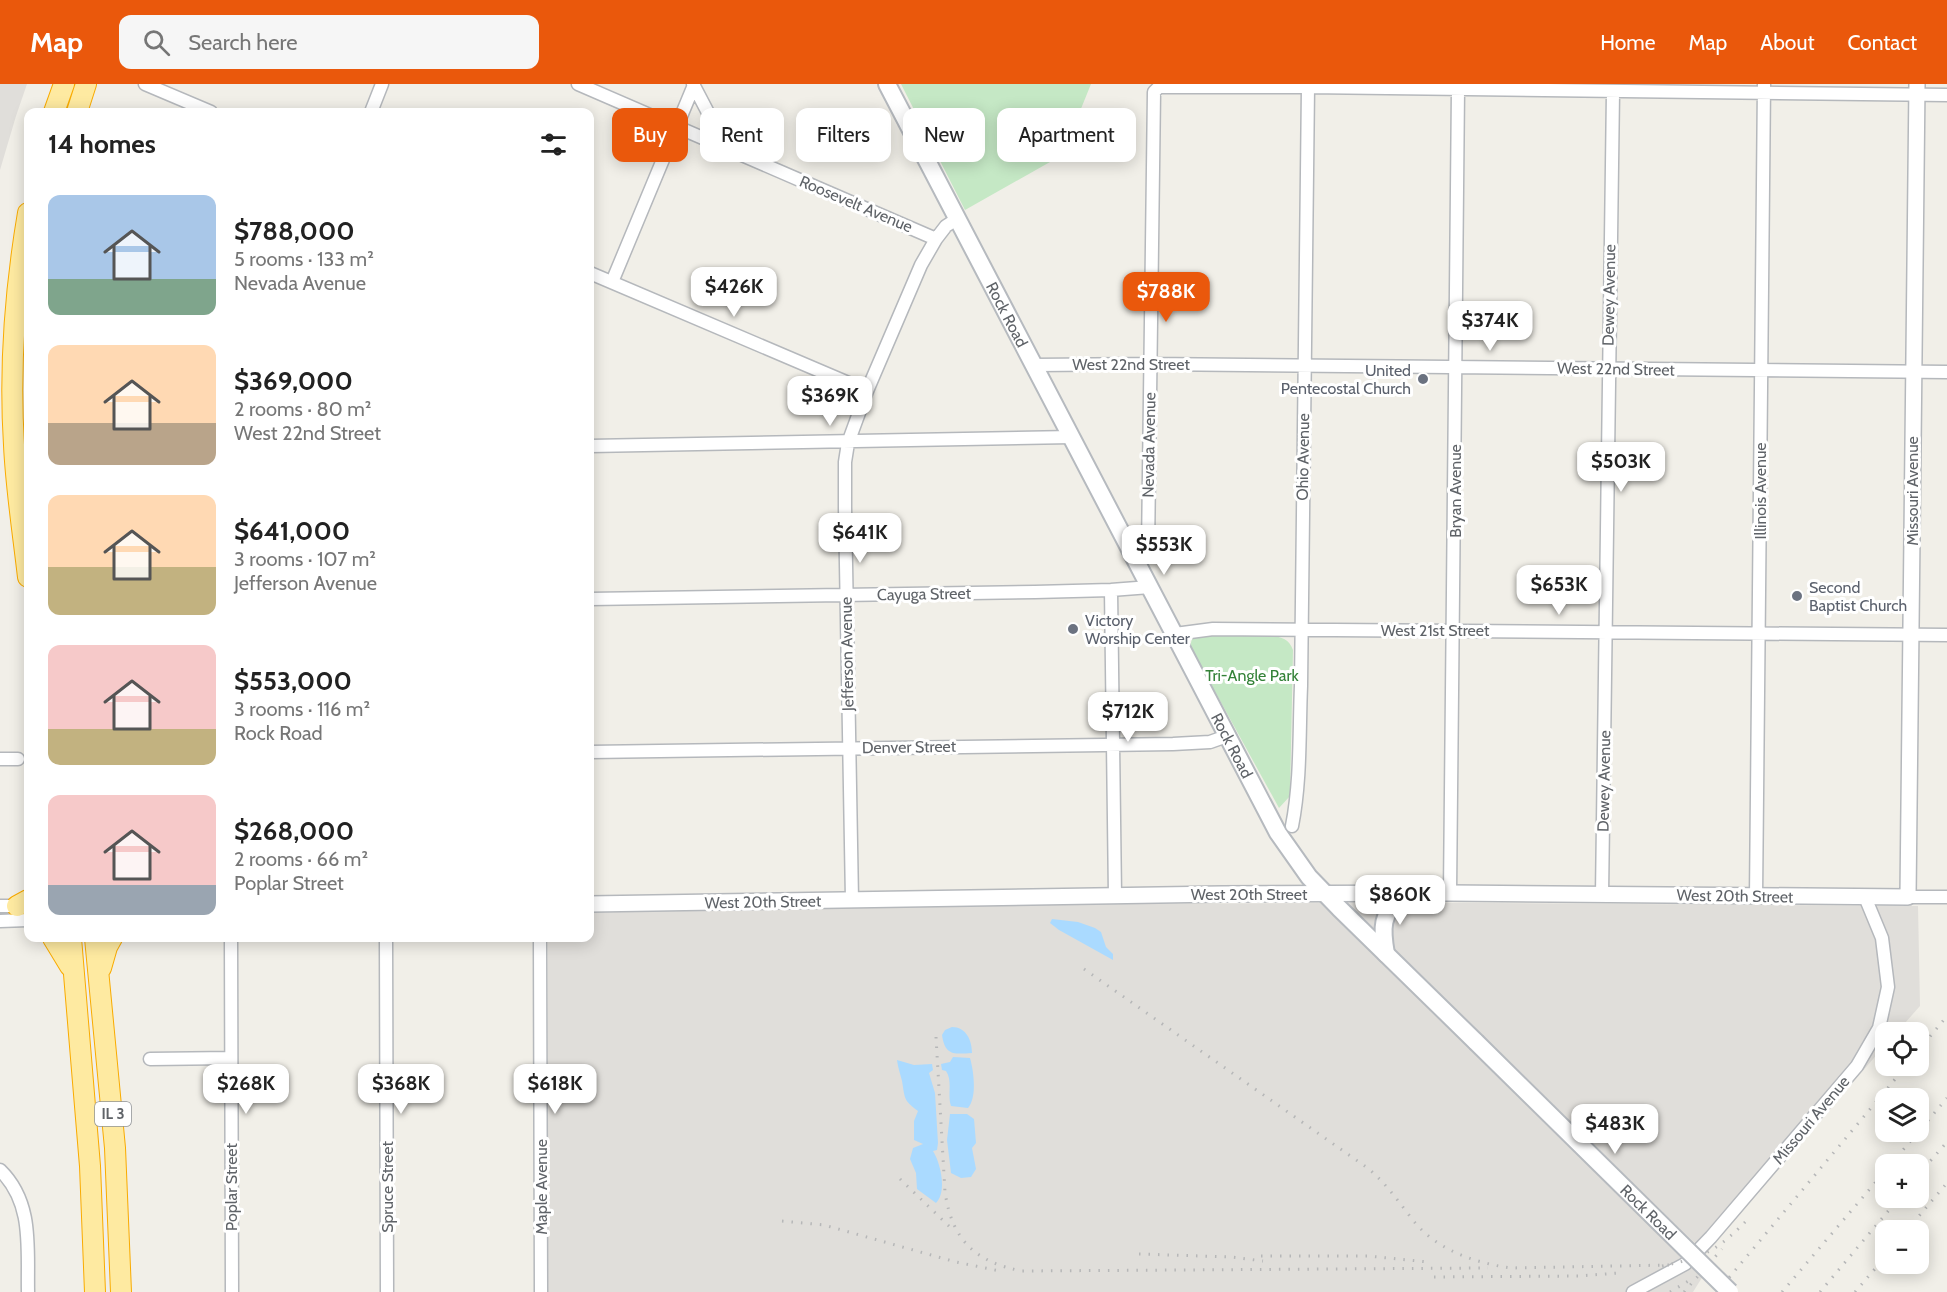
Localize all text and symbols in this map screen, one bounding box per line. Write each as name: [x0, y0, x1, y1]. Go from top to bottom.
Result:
search box: [119, 15, 539, 69]
text: Map: [30, 25, 83, 59]
icon: search: [140, 26, 173, 59]
text: Search here: [188, 29, 297, 56]
text: Home: [1600, 30, 1656, 55]
text: Map: [1689, 30, 1727, 55]
text: About: [1760, 30, 1814, 55]
text: Contact: [1847, 30, 1917, 55]
chip: Buy: [612, 108, 688, 162]
chip: Rent: [700, 108, 784, 162]
chip: Filters: [796, 108, 891, 162]
chip: New: [903, 108, 985, 162]
chip: Apartment: [997, 108, 1136, 162]
text: 14 homes: [48, 128, 156, 160]
icon: filters: [537, 128, 570, 161]
street label: Roosevelt Avenue: [797, 172, 915, 236]
text: $788,000: [234, 215, 355, 247]
icon: home: [96, 219, 168, 291]
street label: Dewey Avenue: [1599, 244, 1619, 346]
text: 5 rooms · 133 m²: [234, 247, 374, 271]
pin: $426K: [692, 267, 776, 318]
text: Nevada Avenue: [234, 271, 366, 295]
pin: $788K: [1124, 272, 1208, 323]
text: $426K: [705, 274, 763, 298]
street label: Rock Road: [982, 279, 1032, 350]
text: $788K: [1137, 279, 1195, 303]
pin: $374K: [1448, 301, 1532, 352]
text: $374K: [1462, 308, 1518, 332]
street label: West 22nd Street: [1072, 355, 1190, 374]
street label: West 22nd Street: [1557, 358, 1676, 380]
place label: United Pentecostal Church: [1281, 361, 1411, 398]
text: $369,000: [234, 365, 353, 397]
icon: home: [96, 369, 168, 441]
marker: United Pentecostal Church: [1416, 372, 1430, 386]
pin: $369K: [788, 376, 872, 427]
text: $369K: [801, 383, 859, 407]
street label: Nevada Avenue: [1139, 392, 1159, 498]
text: 2 rooms · 80 m²: [234, 397, 371, 421]
street label: Ohio Avenue: [1293, 413, 1313, 501]
text: West 22nd Street: [234, 421, 381, 445]
street label: Missouri Avenue: [1903, 436, 1922, 546]
pin: $503K: [1579, 442, 1663, 493]
street label: Illinois Avenue: [1751, 443, 1770, 539]
street label: Bryan Avenue: [1446, 444, 1465, 538]
text: $503K: [1591, 449, 1651, 473]
pin: $641K: [818, 513, 902, 564]
text: $641,000: [234, 515, 350, 547]
icon: home: [96, 519, 168, 591]
text: $641K: [832, 520, 888, 544]
pin: $553K: [1122, 525, 1206, 576]
text: $553K: [1136, 532, 1192, 556]
text: 3 rooms · 107 m²: [234, 547, 376, 571]
pin: $653K: [1517, 565, 1601, 616]
text: Jefferson Avenue: [234, 571, 377, 595]
text: $653K: [1531, 572, 1587, 596]
place label: Second Baptist Church: [1809, 578, 1907, 615]
street label: Cayuga Street: [877, 584, 972, 604]
marker: Second Baptist Church: [1790, 589, 1804, 603]
street label: Jefferson Avenue: [837, 597, 858, 712]
place label: Victory Worship Center: [1085, 611, 1191, 648]
street label: West 21st Street: [1381, 621, 1490, 640]
marker: Victory Worship Center: [1066, 622, 1080, 636]
text: $553,000: [234, 665, 352, 697]
park label: Tri-Angle Park: [1205, 666, 1300, 685]
icon: home: [96, 669, 168, 741]
pin: $712K: [1086, 692, 1170, 743]
text: 3 rooms · 116 m²: [234, 697, 370, 721]
text: $712K: [1102, 699, 1154, 723]
street label: Rock Road: [1207, 709, 1257, 781]
text: Rock Road: [234, 721, 323, 745]
street label: Dewey Avenue: [1594, 730, 1614, 832]
street label: Denver Street: [862, 737, 957, 757]
text: $268,000: [234, 815, 354, 847]
icon: home: [96, 819, 168, 891]
text: 2 rooms · 66 m²: [234, 847, 368, 871]
text: Poplar Street: [234, 871, 344, 895]
pin: $860K: [1358, 875, 1442, 926]
text: $860K: [1369, 882, 1431, 906]
street label: West 20th Street: [1191, 885, 1308, 904]
street label: West 20th Street: [1677, 885, 1794, 907]
street label: West 20th Street: [705, 891, 822, 913]
map controls: [1875, 1022, 1929, 1274]
button: locate: [1875, 1022, 1929, 1076]
pin: $268K: [204, 1064, 288, 1115]
pin: $368K: [359, 1064, 443, 1115]
pin: $618K: [513, 1064, 597, 1115]
text: $268K: [217, 1071, 275, 1095]
text: $368K: [372, 1071, 430, 1095]
text: $618K: [528, 1071, 582, 1095]
street label: Missouri Avenue: [1769, 1072, 1853, 1168]
button: layers: [1875, 1088, 1929, 1142]
road number: IL 3: [95, 1102, 131, 1126]
pin: $483K: [1573, 1104, 1657, 1155]
text: $483K: [1585, 1111, 1645, 1135]
street label: Maple Avenue: [532, 1139, 551, 1235]
street label: Spruce Street: [378, 1141, 397, 1233]
street label: Poplar Street: [222, 1142, 241, 1231]
button: +: [1875, 1154, 1929, 1208]
street label: Rock Road: [1617, 1180, 1680, 1243]
button: −: [1875, 1220, 1929, 1274]

